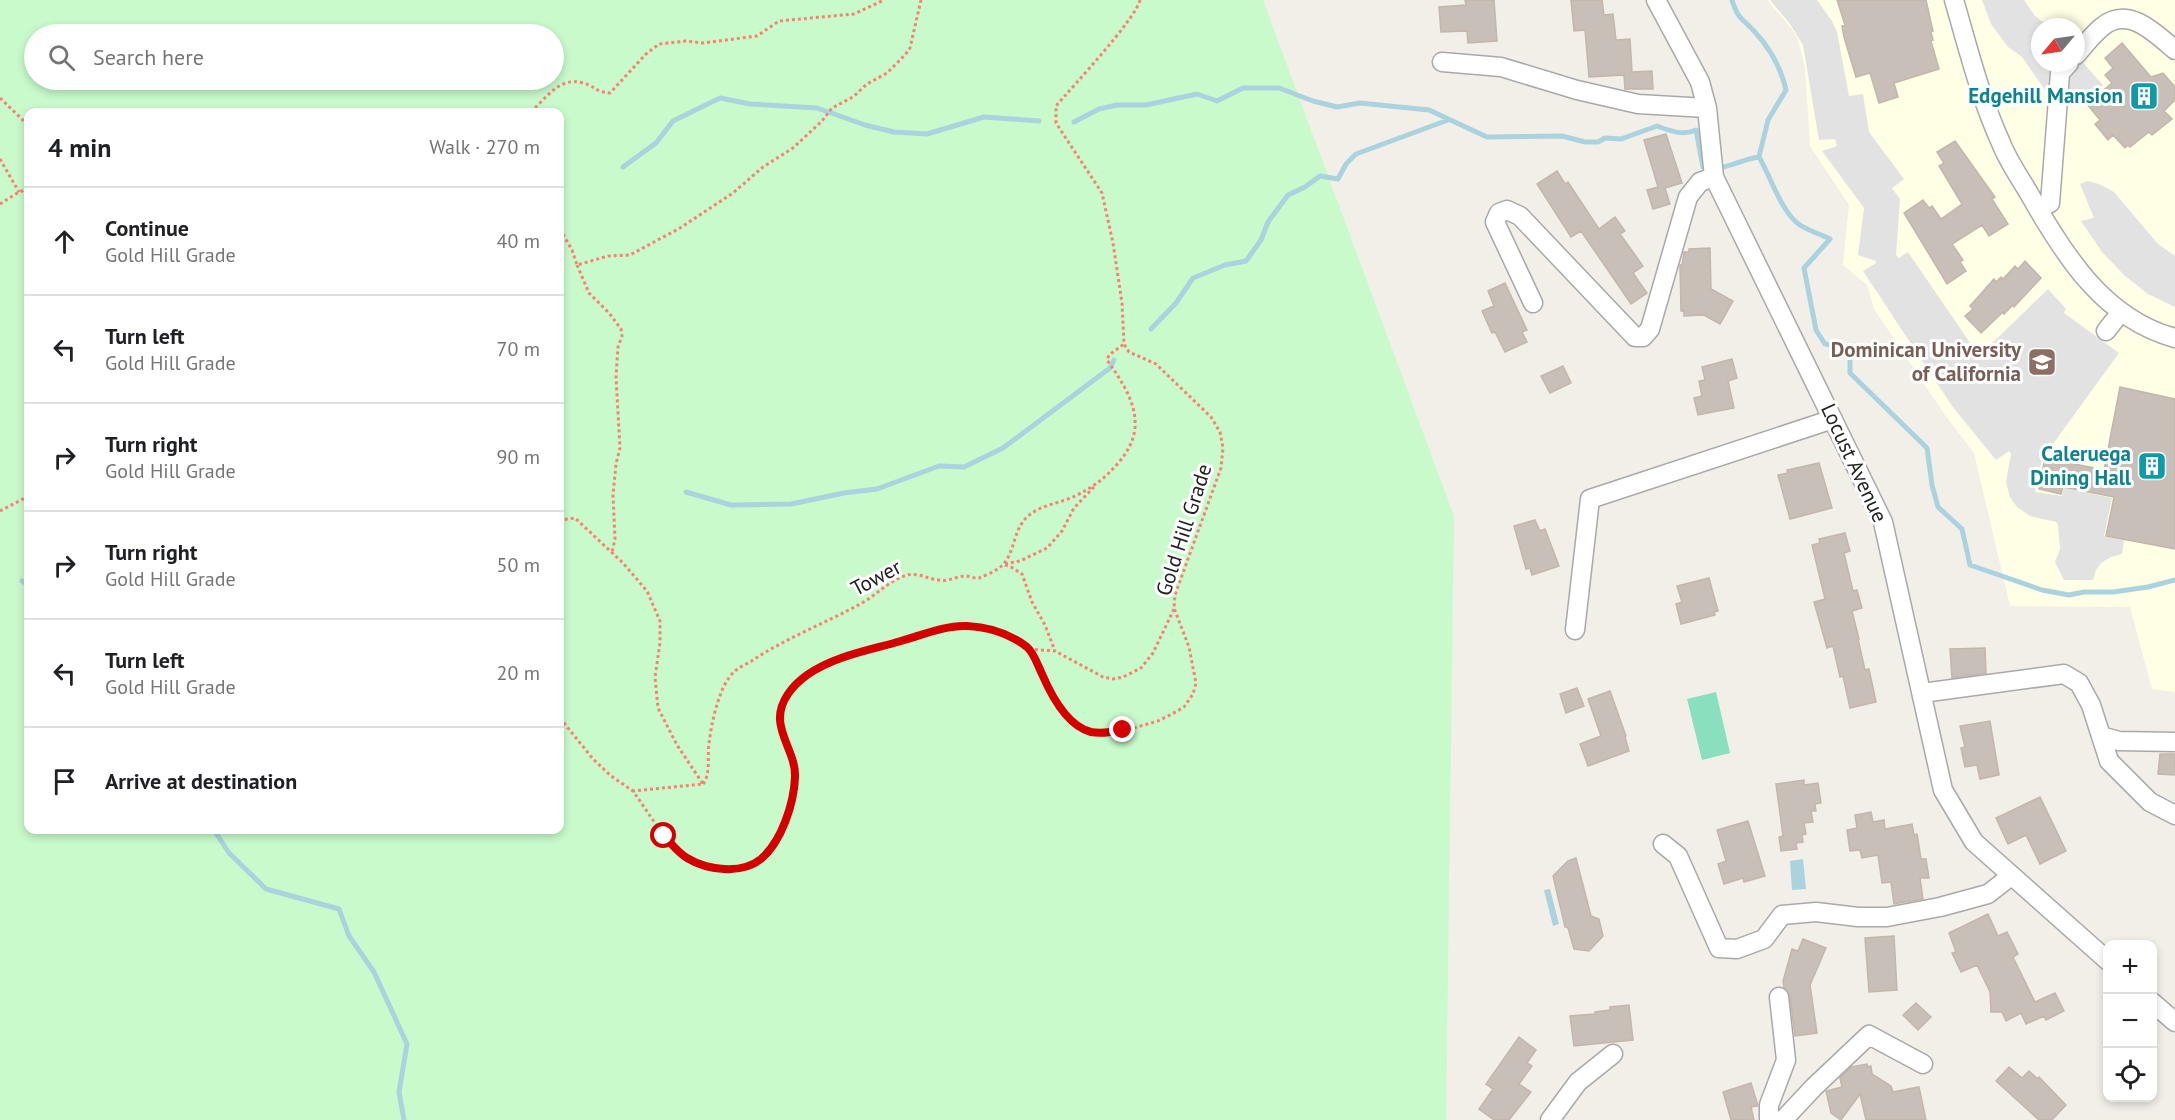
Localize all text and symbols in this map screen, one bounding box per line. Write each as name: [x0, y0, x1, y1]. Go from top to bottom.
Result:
north arrow: [2031, 18, 2085, 72]
search box: [24, 24, 564, 90]
icon: search: [45, 41, 78, 74]
text: Search here: [93, 43, 204, 71]
building icon: Edgehill Mansion: [2128, 80, 2160, 112]
place label: Edgehill Mansion: [1968, 82, 2123, 109]
text: 4 min: [48, 131, 111, 164]
text: Walk · 270 m: [429, 134, 540, 160]
text: Continue: [105, 214, 189, 242]
icon: ahead: [48, 225, 81, 258]
text: 40 m: [497, 228, 540, 254]
text: Gold Hill Grade: [105, 242, 236, 268]
text: Turn left: [105, 322, 185, 350]
icon: left: [48, 333, 81, 366]
text: 70 m: [497, 336, 540, 362]
place label: Dominican University of California: [1831, 336, 2022, 387]
school or university icon: Dominican University of California: [2026, 346, 2058, 378]
text: Gold Hill Grade: [105, 350, 236, 376]
street label: Locust Avenue: [1815, 399, 1894, 527]
text: Turn right: [105, 430, 197, 458]
place label: Caleruega Dining Hall: [2030, 440, 2132, 491]
icon: right: [48, 441, 81, 474]
text: 90 m: [497, 444, 540, 470]
building icon: Caleruega Dining Hall: [2136, 450, 2168, 482]
text: Gold Hill Grade: [105, 458, 236, 484]
street label: Gold Hill Grade: [1149, 460, 1218, 599]
text: Turn right: [105, 538, 197, 566]
icon: right: [48, 549, 81, 582]
text: 50 m: [497, 552, 540, 578]
street label: Tower: [846, 553, 906, 602]
text: Gold Hill Grade: [105, 566, 236, 592]
text: Turn left: [105, 646, 185, 674]
icon: left: [48, 657, 81, 690]
text: 20 m: [497, 660, 540, 686]
text: Gold Hill Grade: [105, 674, 236, 700]
route end: [1109, 716, 1135, 742]
icon: arrive: [48, 765, 81, 798]
text: Arrive at destination: [105, 767, 297, 795]
route start: [650, 822, 676, 848]
map controls: [2103, 940, 2157, 1102]
button: +: [2103, 940, 2157, 994]
button: −: [2103, 994, 2157, 1048]
button: locate: [2103, 1048, 2157, 1102]

